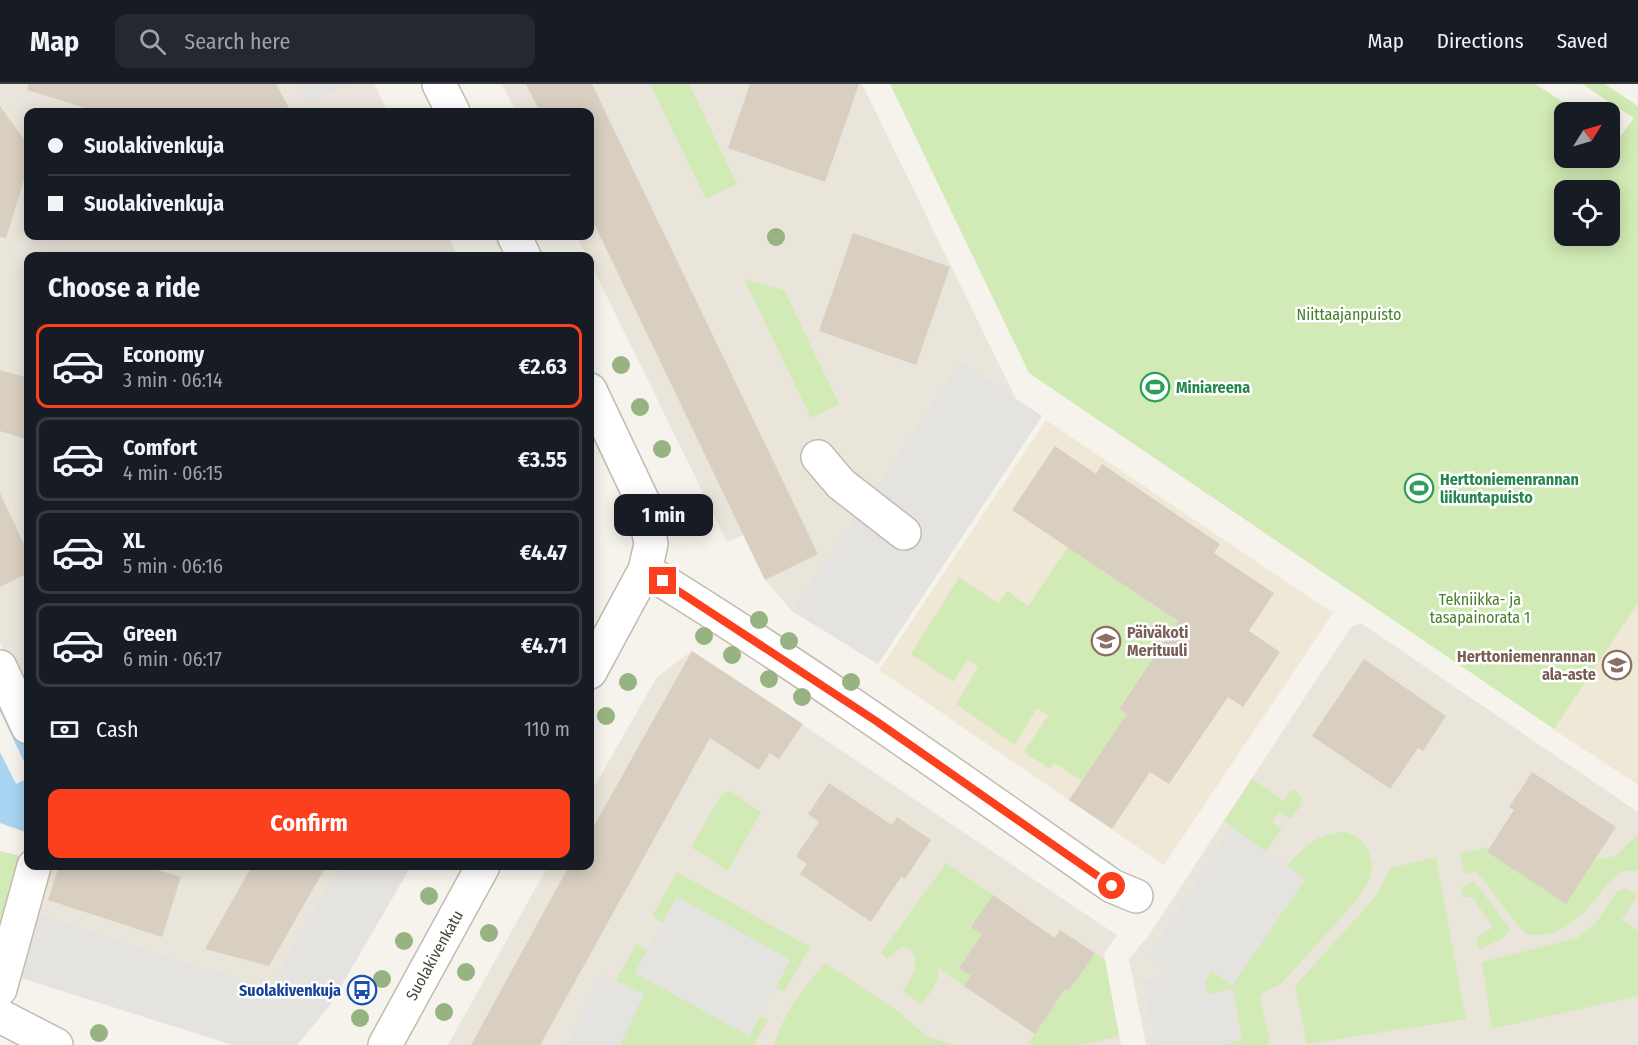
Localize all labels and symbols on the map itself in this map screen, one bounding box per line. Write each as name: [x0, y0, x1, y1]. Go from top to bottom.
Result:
north arrow: [1554, 102, 1620, 168]
park label: Niittaajanpuisto: [1296, 305, 1402, 324]
sports icon: Miniareena: [1139, 371, 1171, 403]
place label: Miniareena: [1176, 378, 1250, 397]
place label: Herttoniemenrannan liikuntapuisto: [1440, 470, 1579, 507]
sports icon: Herttoniemenrannan liikuntapuisto: [1403, 472, 1435, 504]
callout: 1 min: [614, 494, 712, 536]
route end: [649, 567, 676, 594]
park label: Tekniikka- ja tasapainorata 1: [1430, 590, 1530, 627]
place label: Päiväkoti Merituuli: [1127, 623, 1188, 660]
school or university icon: Päiväkoti Merituuli: [1090, 625, 1122, 657]
place label: Herttoniemenrannan ala-aste: [1457, 647, 1596, 684]
school or university icon: Herttoniemenrannan ala-aste: [1601, 649, 1633, 681]
route start: [1098, 872, 1125, 899]
street label: Suolakivenkatu: [402, 907, 467, 1004]
bus stop icon: Suolakivenkuja: [346, 974, 378, 1006]
place label: Suolakivenkuja: [239, 981, 341, 1000]

